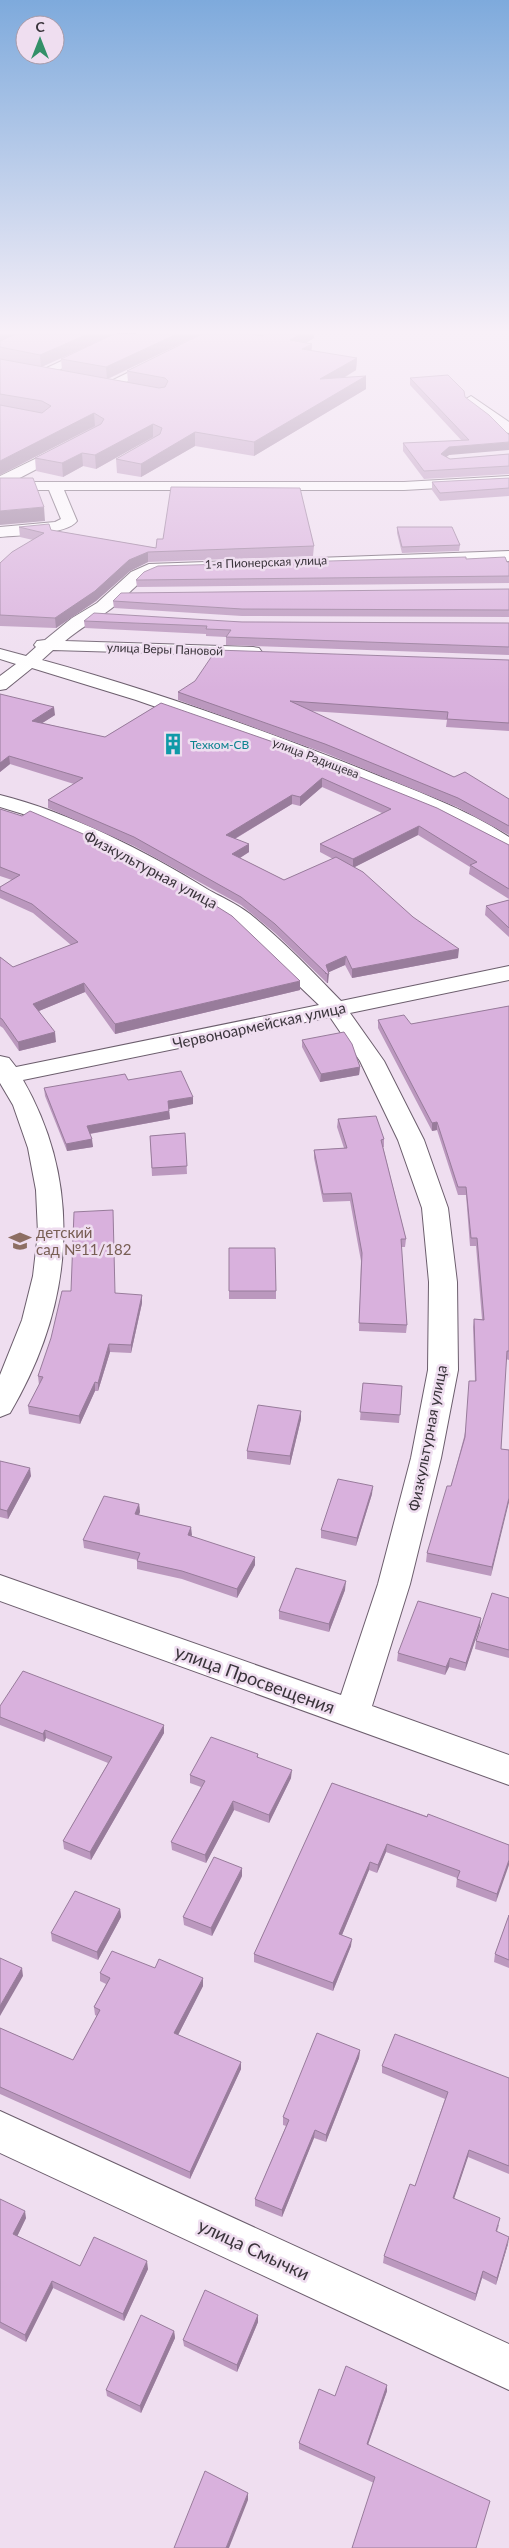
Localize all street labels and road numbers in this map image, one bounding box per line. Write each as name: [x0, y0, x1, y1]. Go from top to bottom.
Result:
street label: 1-я Пионерская улица: [205, 552, 327, 572]
street label: улица Веры Пановой: [107, 639, 223, 659]
street label: улица Радищева: [271, 735, 362, 781]
street label: Физкультурная улица: [81, 826, 221, 912]
street label: Червоноармейская улица: [171, 998, 347, 1052]
street label: Физкультурная улица: [404, 1363, 450, 1513]
street label: улица Просвещения: [172, 1640, 338, 1718]
street label: улица Смычки: [195, 2214, 313, 2284]

